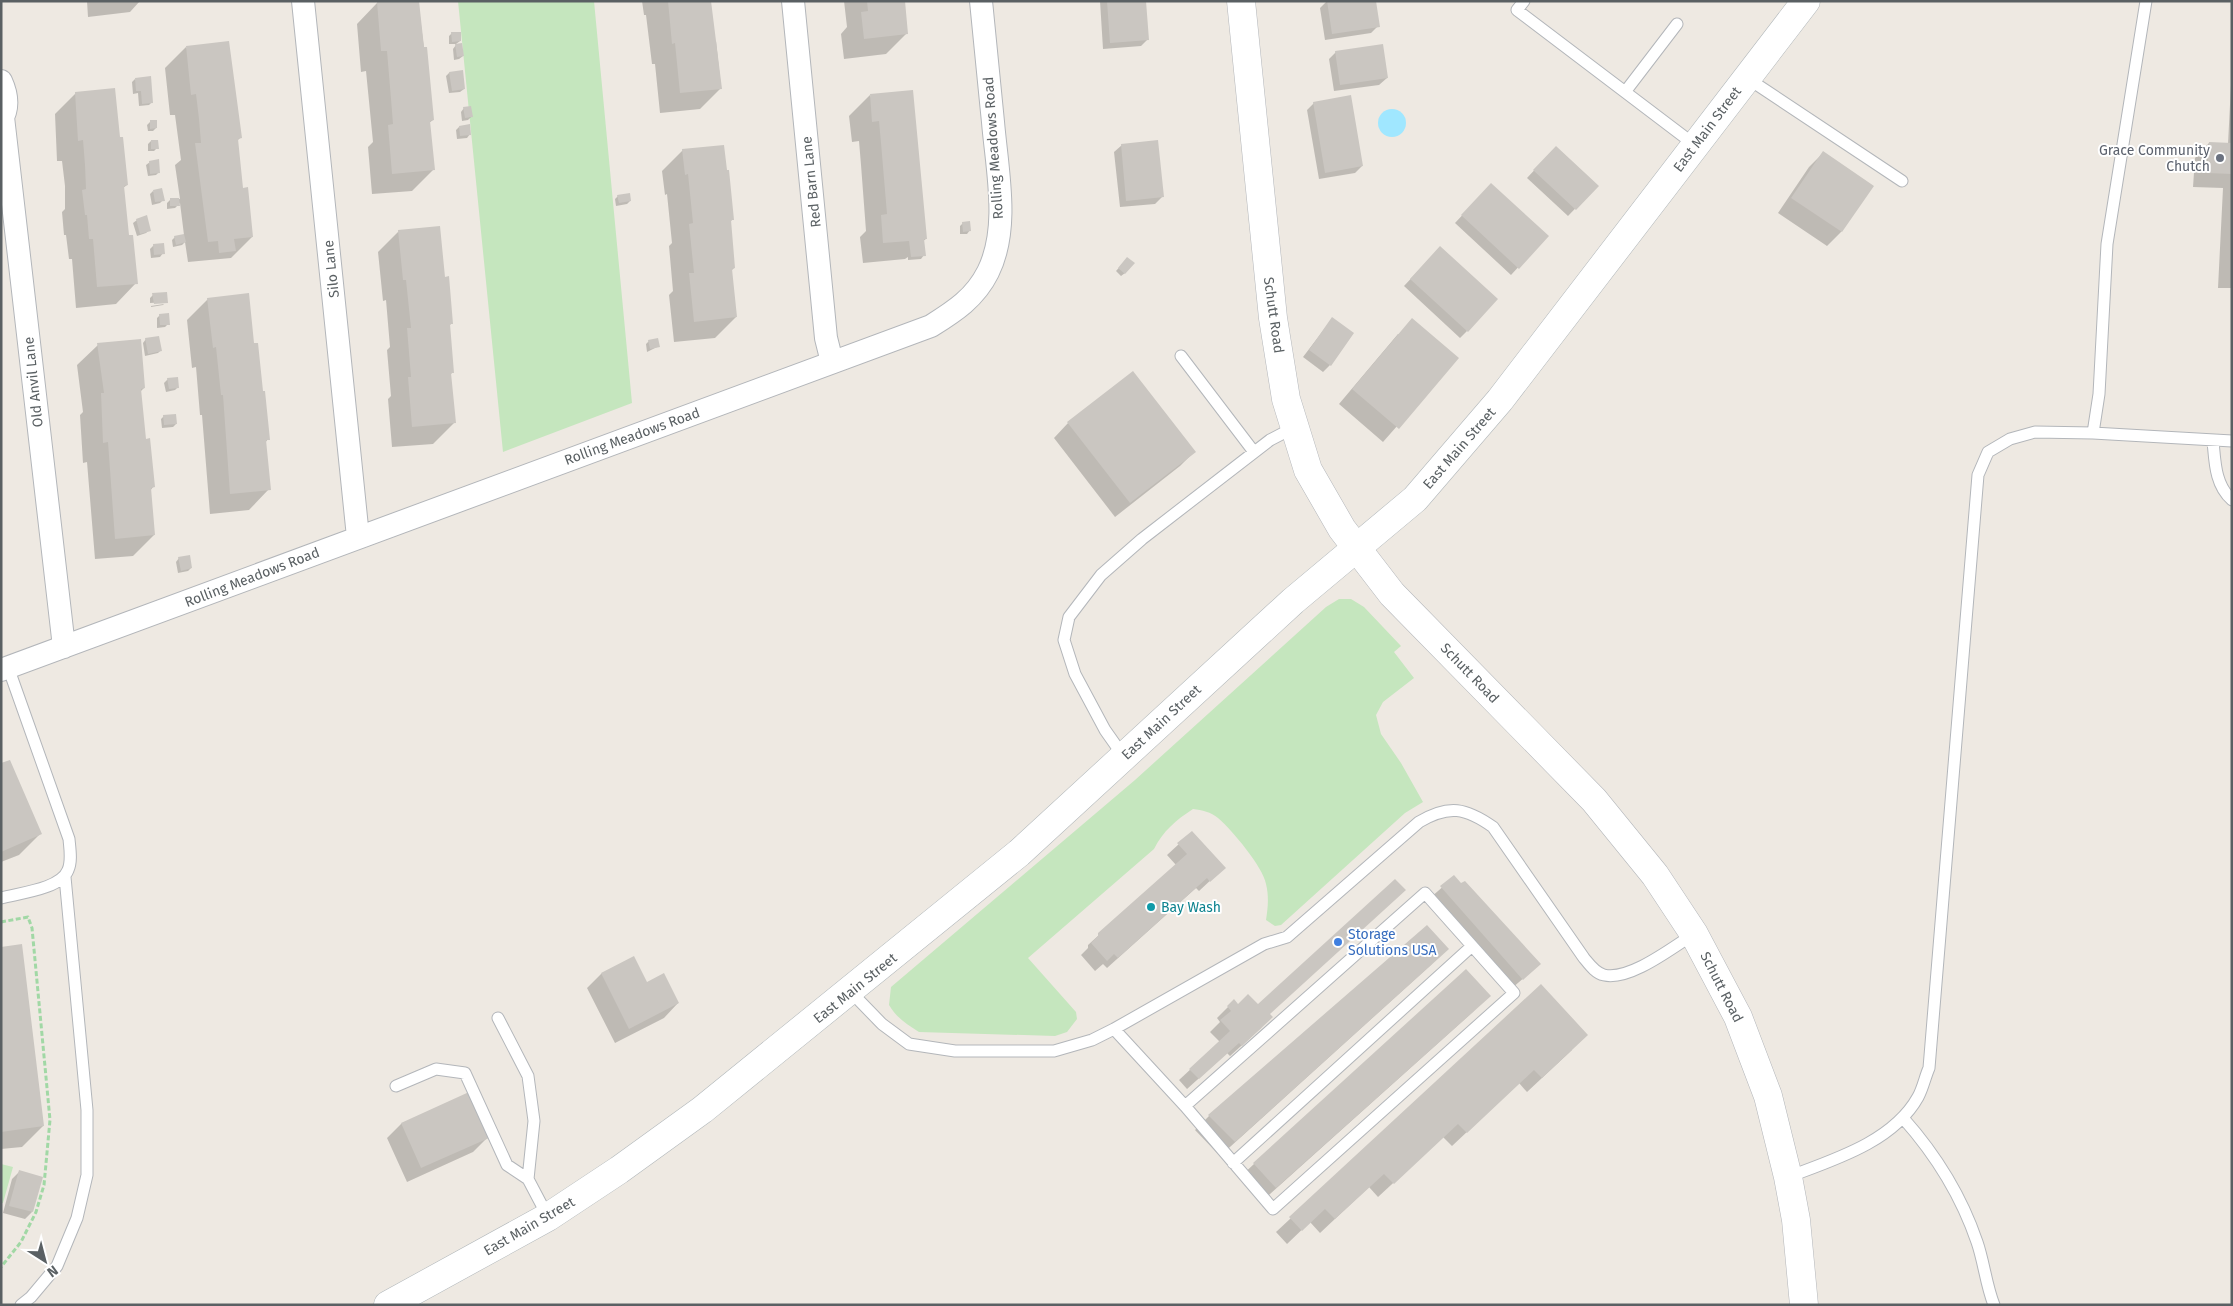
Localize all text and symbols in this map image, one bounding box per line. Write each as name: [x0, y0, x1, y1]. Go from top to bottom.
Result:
street label: Rolling Meadows Road: [980, 76, 1007, 220]
street label: East Main Street: [1670, 83, 1746, 175]
street label: Red Barn Lane: [798, 135, 825, 228]
place label: Grace Community Chutch: [2099, 142, 2210, 175]
marker: Grace Community Chutch: [2214, 152, 2226, 164]
street label: Silo Lane: [320, 239, 343, 299]
street label: Schutt Road: [1260, 276, 1287, 354]
street label: Old Anvil Lane: [20, 336, 47, 428]
street label: East Main Street: [1419, 403, 1500, 493]
street label: Rolling Meadows Road: [562, 404, 702, 469]
street label: Rolling Meadows Road: [182, 544, 322, 611]
street label: Schutt Road: [1437, 640, 1502, 707]
street label: East Main Street: [1118, 681, 1205, 764]
place label: Bay Wash: [1161, 899, 1221, 916]
marker: Bay Wash: [1145, 901, 1157, 913]
place label: Storage Solutions USA: [1348, 926, 1436, 959]
marker: Storage Solutions USA: [1332, 936, 1344, 948]
street label: East Main Street: [810, 949, 901, 1027]
street label: Schutt Road: [1697, 949, 1747, 1025]
street label: East Main Street: [481, 1193, 579, 1259]
north arrow: [20, 1236, 70, 1286]
text: N: [44, 1262, 61, 1281]

